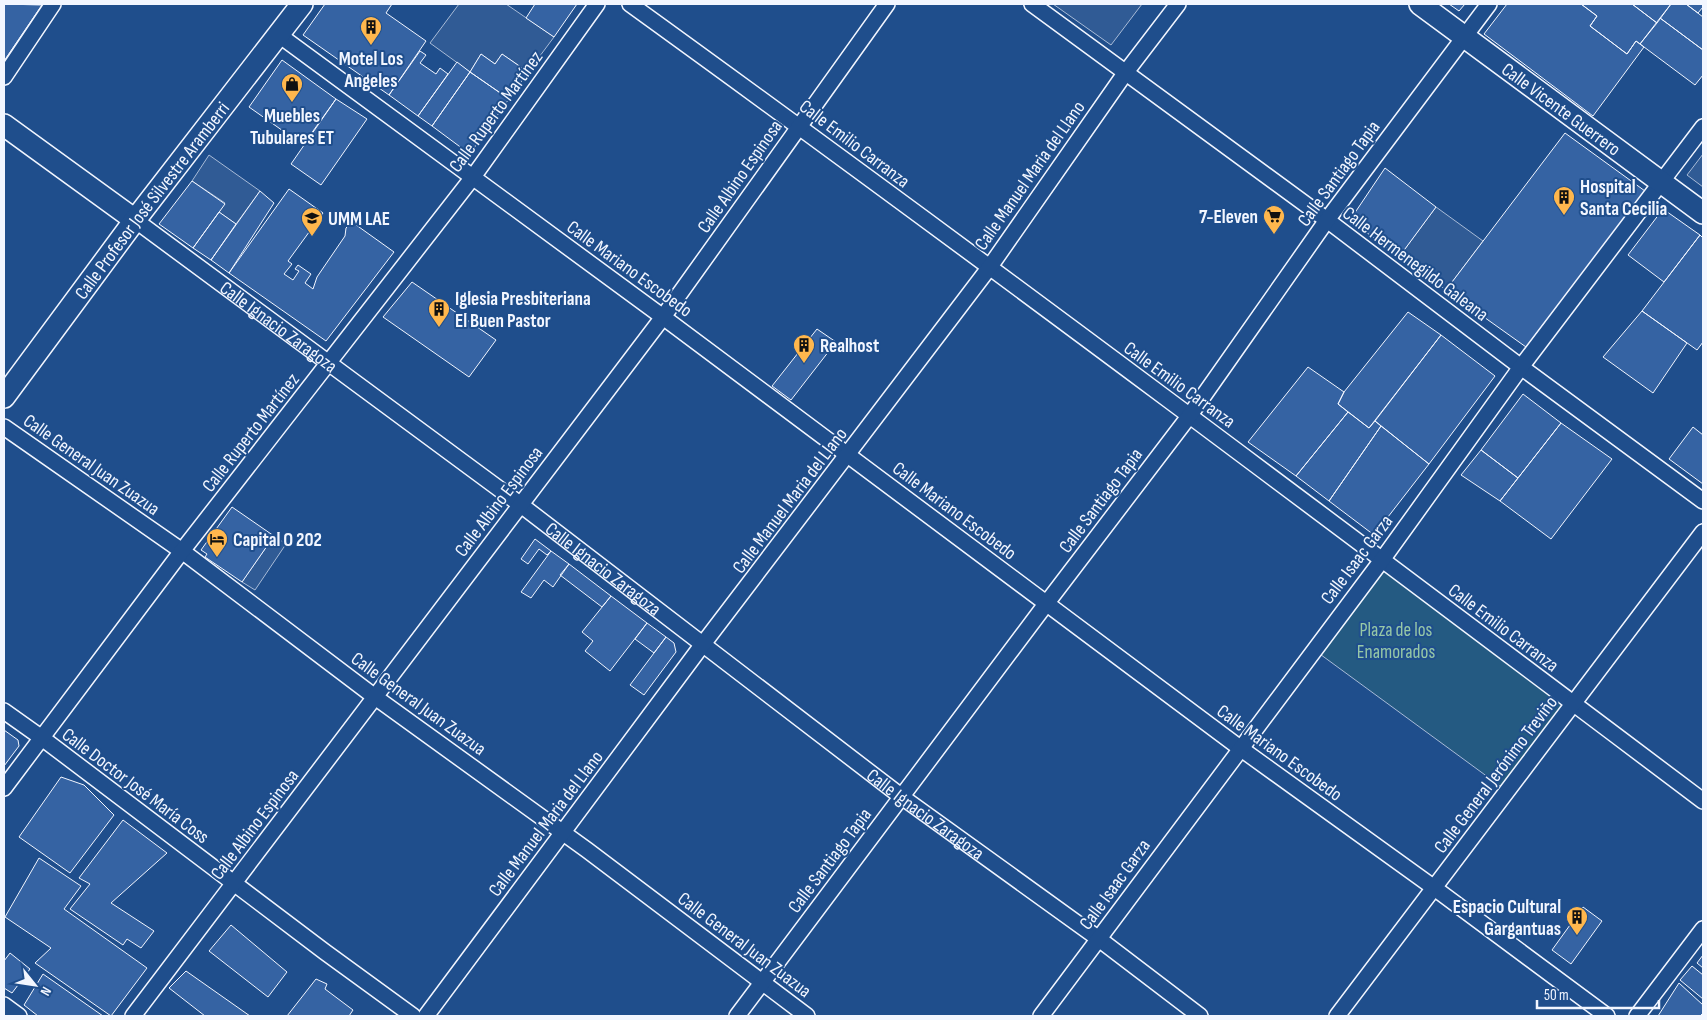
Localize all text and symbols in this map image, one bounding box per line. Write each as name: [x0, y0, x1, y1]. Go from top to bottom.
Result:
building icon: Motel Los Angeles: [359, 15, 383, 46]
street label: Calle Ruperto Martínez: [444, 46, 548, 177]
place label: Motel Los Angeles: [339, 48, 403, 93]
street label: Calle Vicente Guerrero: [1497, 58, 1625, 161]
shop icon: Muebles Tubulares ET: [280, 72, 304, 103]
street label: Calle Emilio Carranza: [794, 95, 914, 193]
street label: Calle Manuel Maria del Llano: [970, 97, 1090, 255]
street label: Calle Profesor José Silvestre Aramberri: [70, 98, 235, 304]
place label: Muebles Tubulares ET: [250, 105, 334, 150]
street label: Calle Albino Espinosa: [693, 116, 788, 238]
street label: Calle Santiago Tapia: [1293, 116, 1385, 231]
place label: Hospital Santa Cecilia: [1580, 176, 1667, 221]
building icon: Hospital Santa Cecilia: [1552, 185, 1576, 216]
street label: Calle Hermenegildo Galeana: [1338, 202, 1492, 326]
supermarket icon: 7-Eleven: [1262, 204, 1286, 235]
school or university icon: UMM LAE: [300, 206, 324, 237]
place label: 7-Eleven: [1199, 206, 1258, 229]
place label: UMM LAE: [328, 208, 390, 231]
street label: Calle Mariano Escobedo: [562, 216, 696, 322]
street label: Calle Ignacio Zaragoza: [215, 277, 341, 378]
place label: Iglesia Presbiteriana El Buen Pastor: [455, 288, 591, 333]
building icon: Iglesia Presbiteriana El Buen Pastor: [427, 297, 451, 328]
building icon: Realhost: [792, 333, 816, 364]
place label: Realhost: [820, 335, 879, 358]
street label: Calle Emilio Carranza: [1119, 337, 1239, 433]
street label: Calle Ruperto Martínez: [198, 369, 305, 497]
street label: Calle General Juan Zuazua: [19, 410, 164, 521]
street label: Calle Manuel Maria del Llano: [728, 423, 853, 578]
street label: Calle Albino Espinosa: [450, 442, 548, 562]
street label: Calle Santiago Tapia: [1054, 444, 1148, 558]
street label: Calle Mariano Escobedo: [888, 457, 1021, 565]
street label: Calle Isaac Garza: [1316, 511, 1398, 609]
street label: Calle Ignacio Zaragoza: [540, 518, 665, 621]
hotel icon: Capital O 202: [205, 527, 229, 558]
place label: Capital O 202: [233, 529, 322, 552]
street label: Calle Emilio Carranza: [1443, 579, 1563, 677]
park label: Plaza de los Enamorados: [1357, 619, 1435, 664]
street label: Calle General Juan Zuazua: [346, 648, 490, 761]
street label: Calle General Jerónimo Treviño: [1430, 692, 1563, 858]
street label: Calle Mariano Escobedo: [1212, 700, 1346, 806]
street label: Calle Doctor José María Coss: [57, 723, 213, 849]
street label: Calle Manuel Maria del Llano: [484, 746, 609, 901]
street label: Calle Ignacio Zaragoza: [862, 764, 988, 865]
street label: Calle Albino Espinosa: [206, 765, 304, 885]
street label: Calle Santiago Tapia: [783, 804, 877, 918]
street label: Calle Isaac Garza: [1075, 835, 1156, 935]
street label: Calle General Juan Zuazua: [673, 888, 815, 1003]
place label: Espacio Cultural Gargantuas: [1453, 896, 1561, 941]
building icon: Espacio Cultural Gargantuas: [1565, 905, 1589, 936]
north arrow: [10, 960, 60, 1010]
scale bar: [1537, 978, 1660, 1010]
text: N: [37, 984, 55, 999]
text: 50 m: [1544, 986, 1569, 1005]

